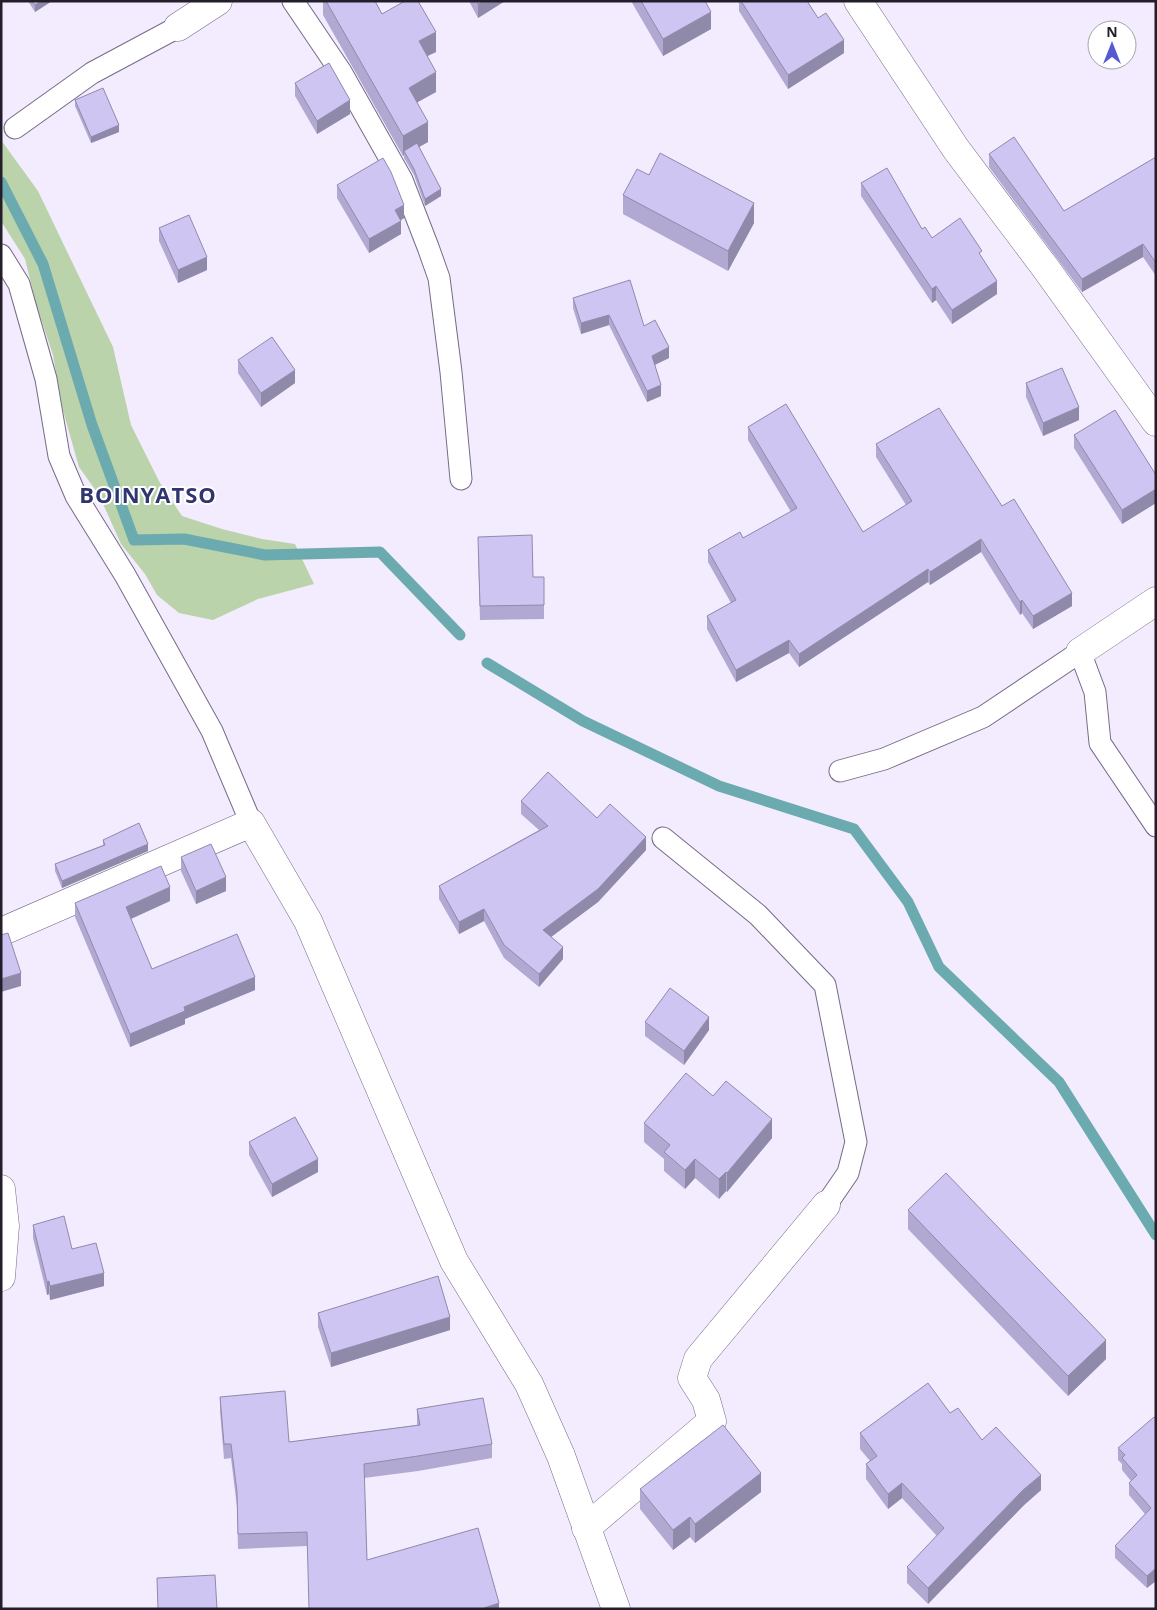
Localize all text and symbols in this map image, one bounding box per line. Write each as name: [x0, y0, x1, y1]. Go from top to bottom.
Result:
north arrow: [1087, 20, 1137, 70]
text: N: [1106, 22, 1118, 41]
district label: BOINYATSO: [79, 479, 217, 509]

